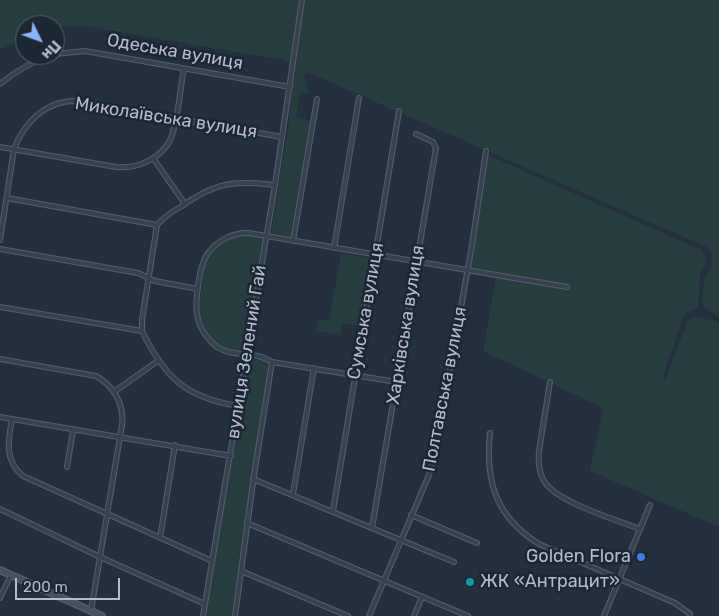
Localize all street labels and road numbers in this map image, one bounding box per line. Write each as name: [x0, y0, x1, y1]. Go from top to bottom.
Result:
street label: Одеська вулиця: [105, 29, 245, 75]
street label: Миколаївська вулиця: [73, 93, 259, 143]
street label: Сумська вулиця: [343, 241, 389, 381]
street label: Харківська вулиця: [383, 244, 429, 406]
street label: вулиця Зелений Гай: [223, 264, 271, 440]
street label: Полтавська вулиця: [418, 305, 472, 473]

